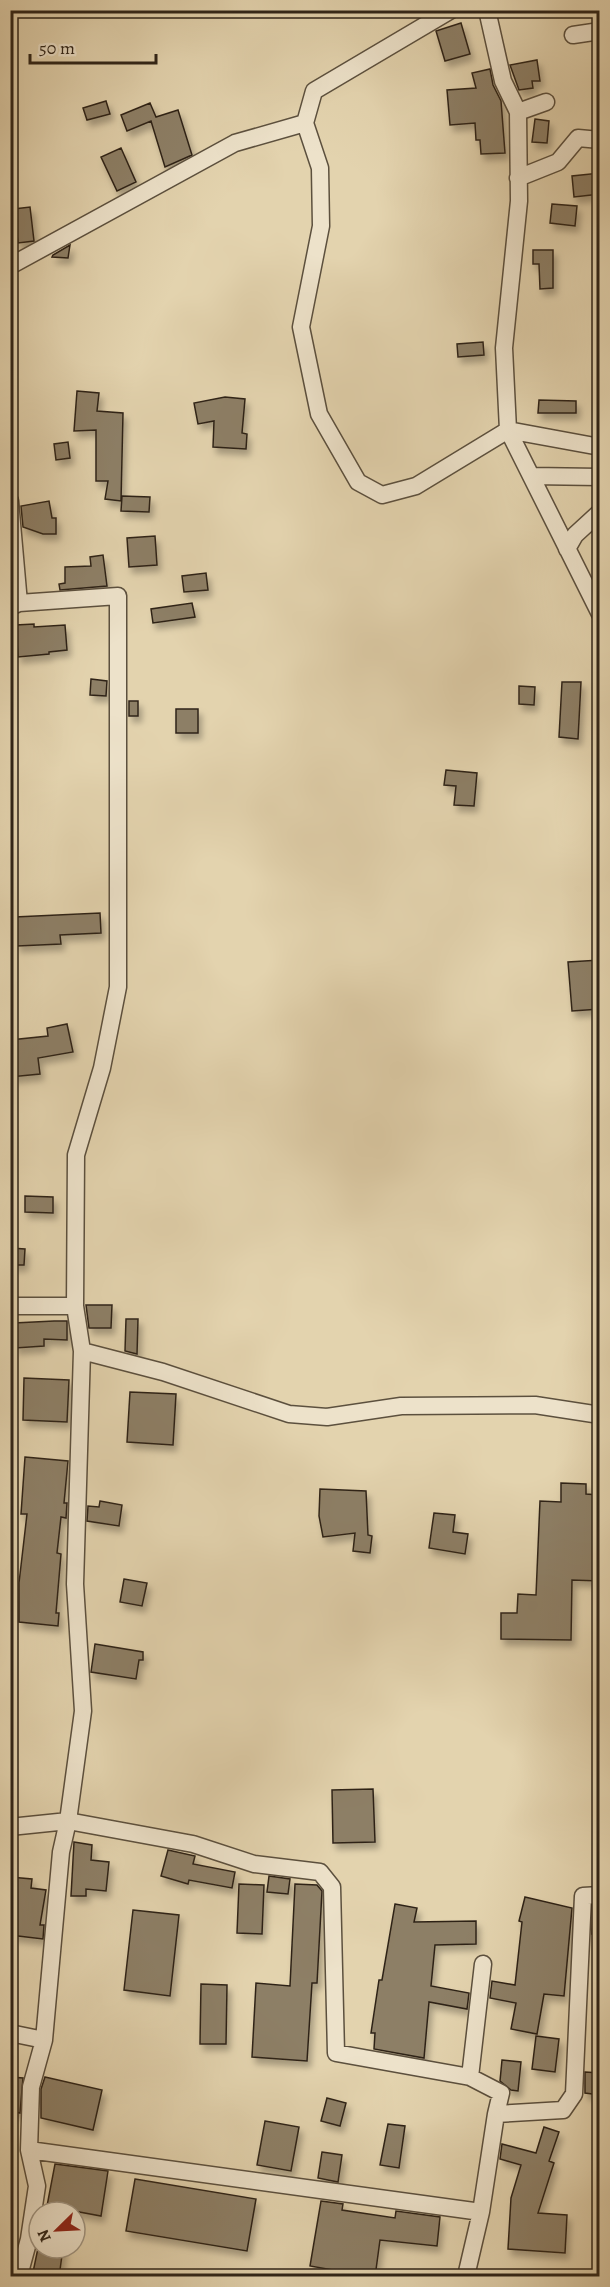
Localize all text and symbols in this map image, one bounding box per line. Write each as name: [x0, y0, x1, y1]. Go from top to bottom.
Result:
scale bar: [30, 27, 156, 65]
text: 50 m: [39, 36, 75, 60]
north arrow: [27, 2200, 87, 2260]
text: N: [32, 2226, 57, 2245]

